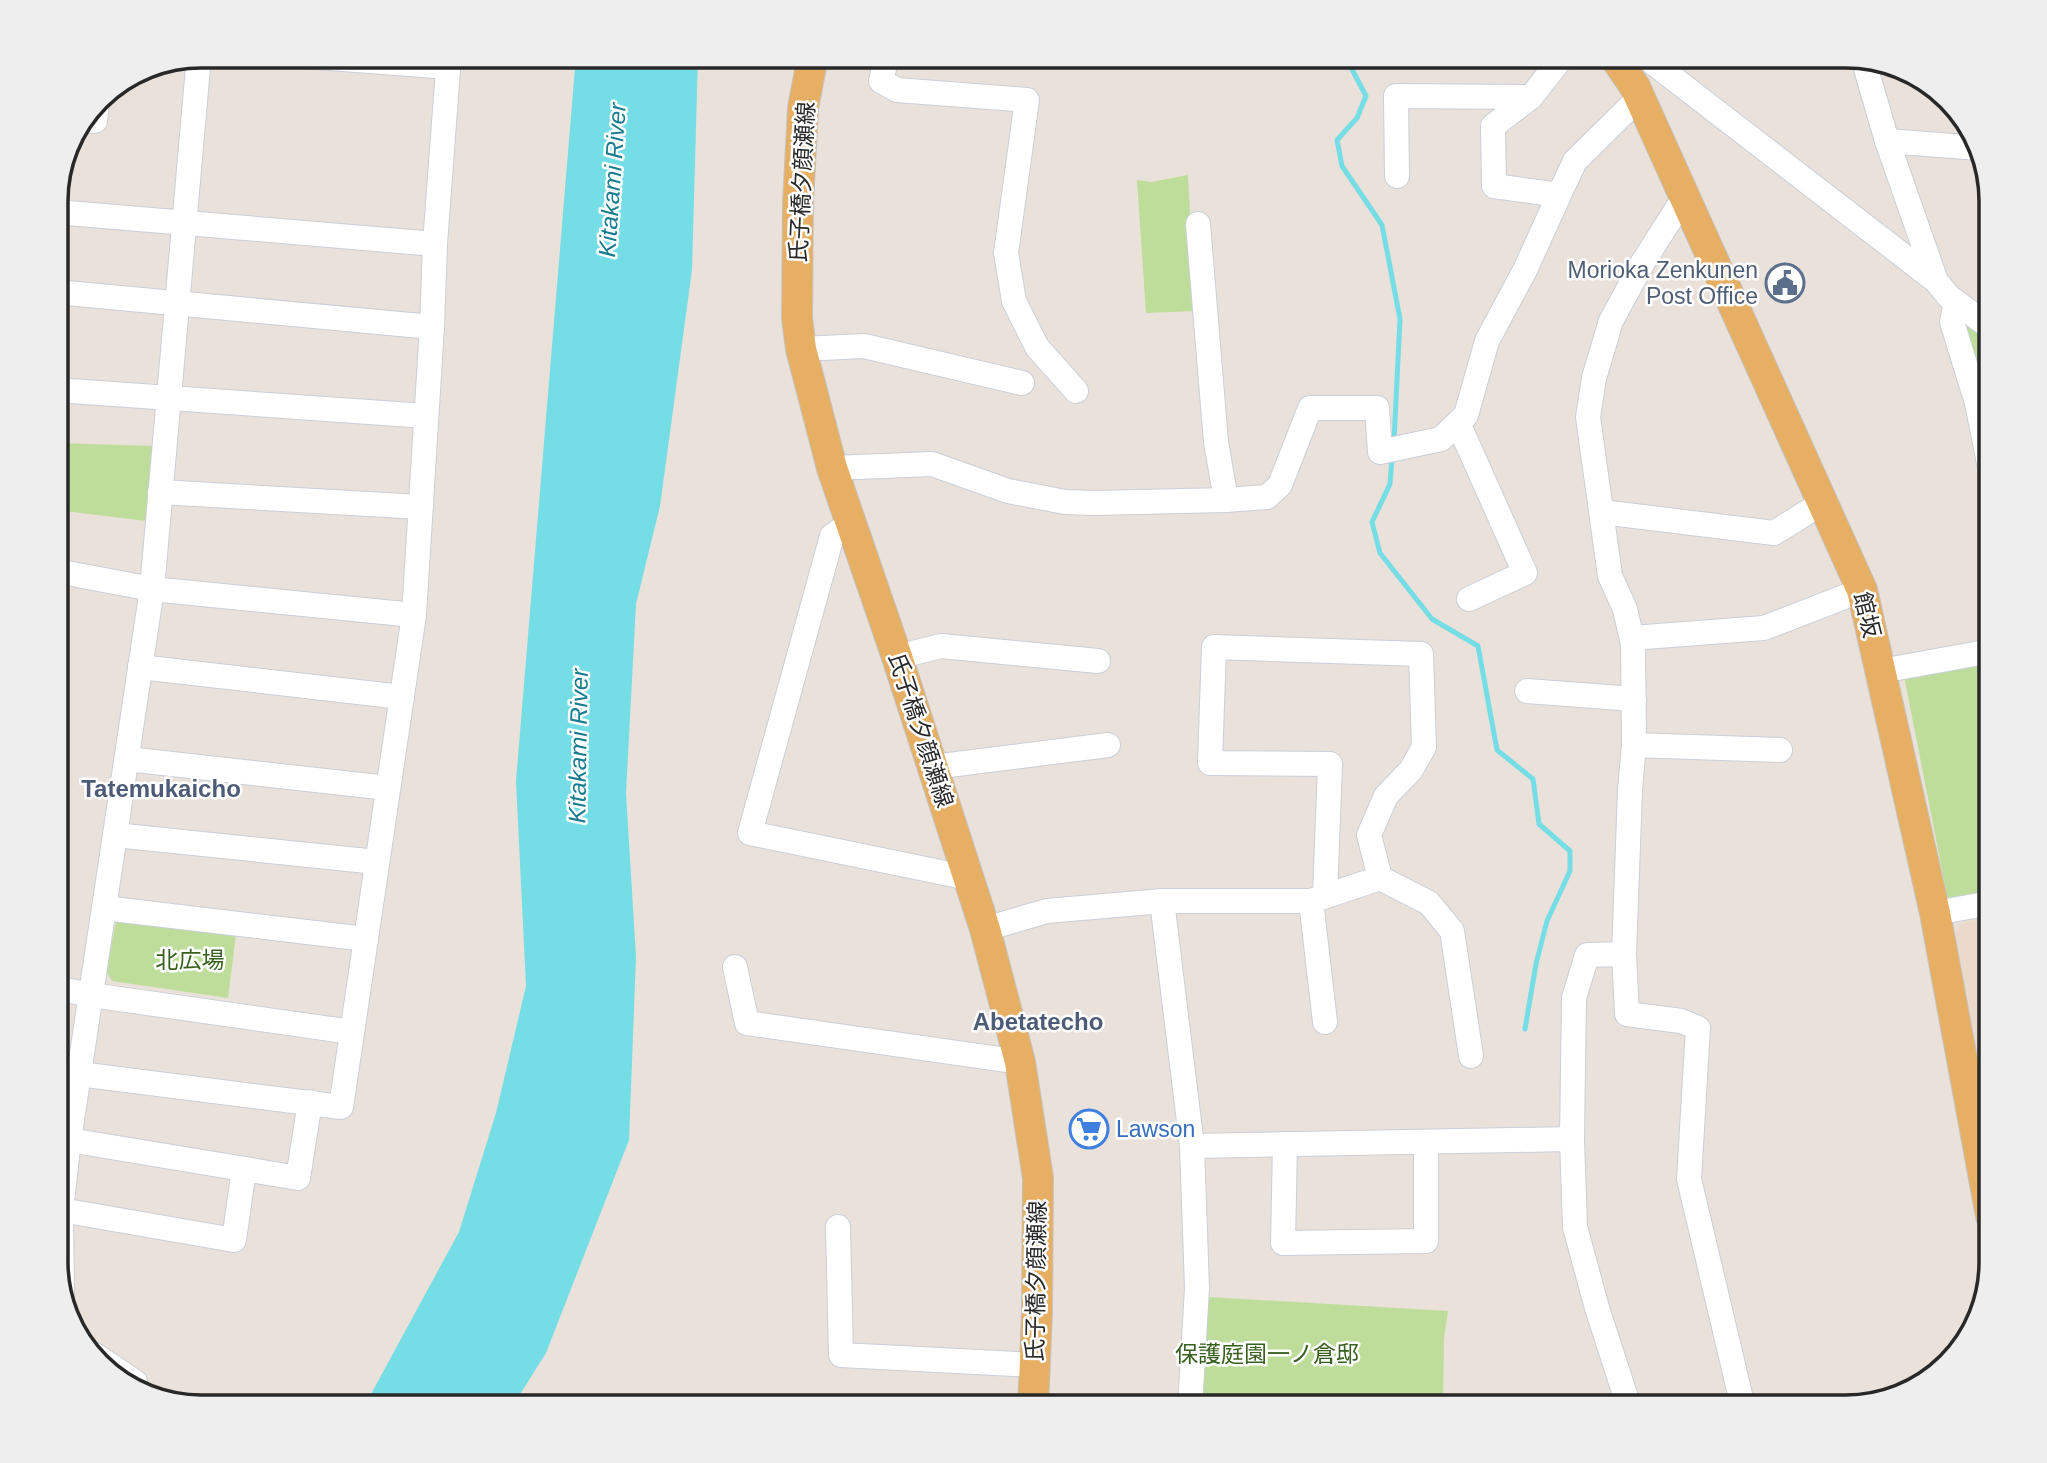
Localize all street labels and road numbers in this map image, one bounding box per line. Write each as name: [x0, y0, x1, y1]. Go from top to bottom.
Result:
street label: 氏子橋夕顔瀬線: [785, 101, 819, 263]
street label: 館坂: [1849, 590, 1885, 640]
street label: 氏子橋夕顔瀬線: [884, 649, 958, 811]
street label: 氏子橋夕顔瀬線: [1022, 1200, 1050, 1362]

